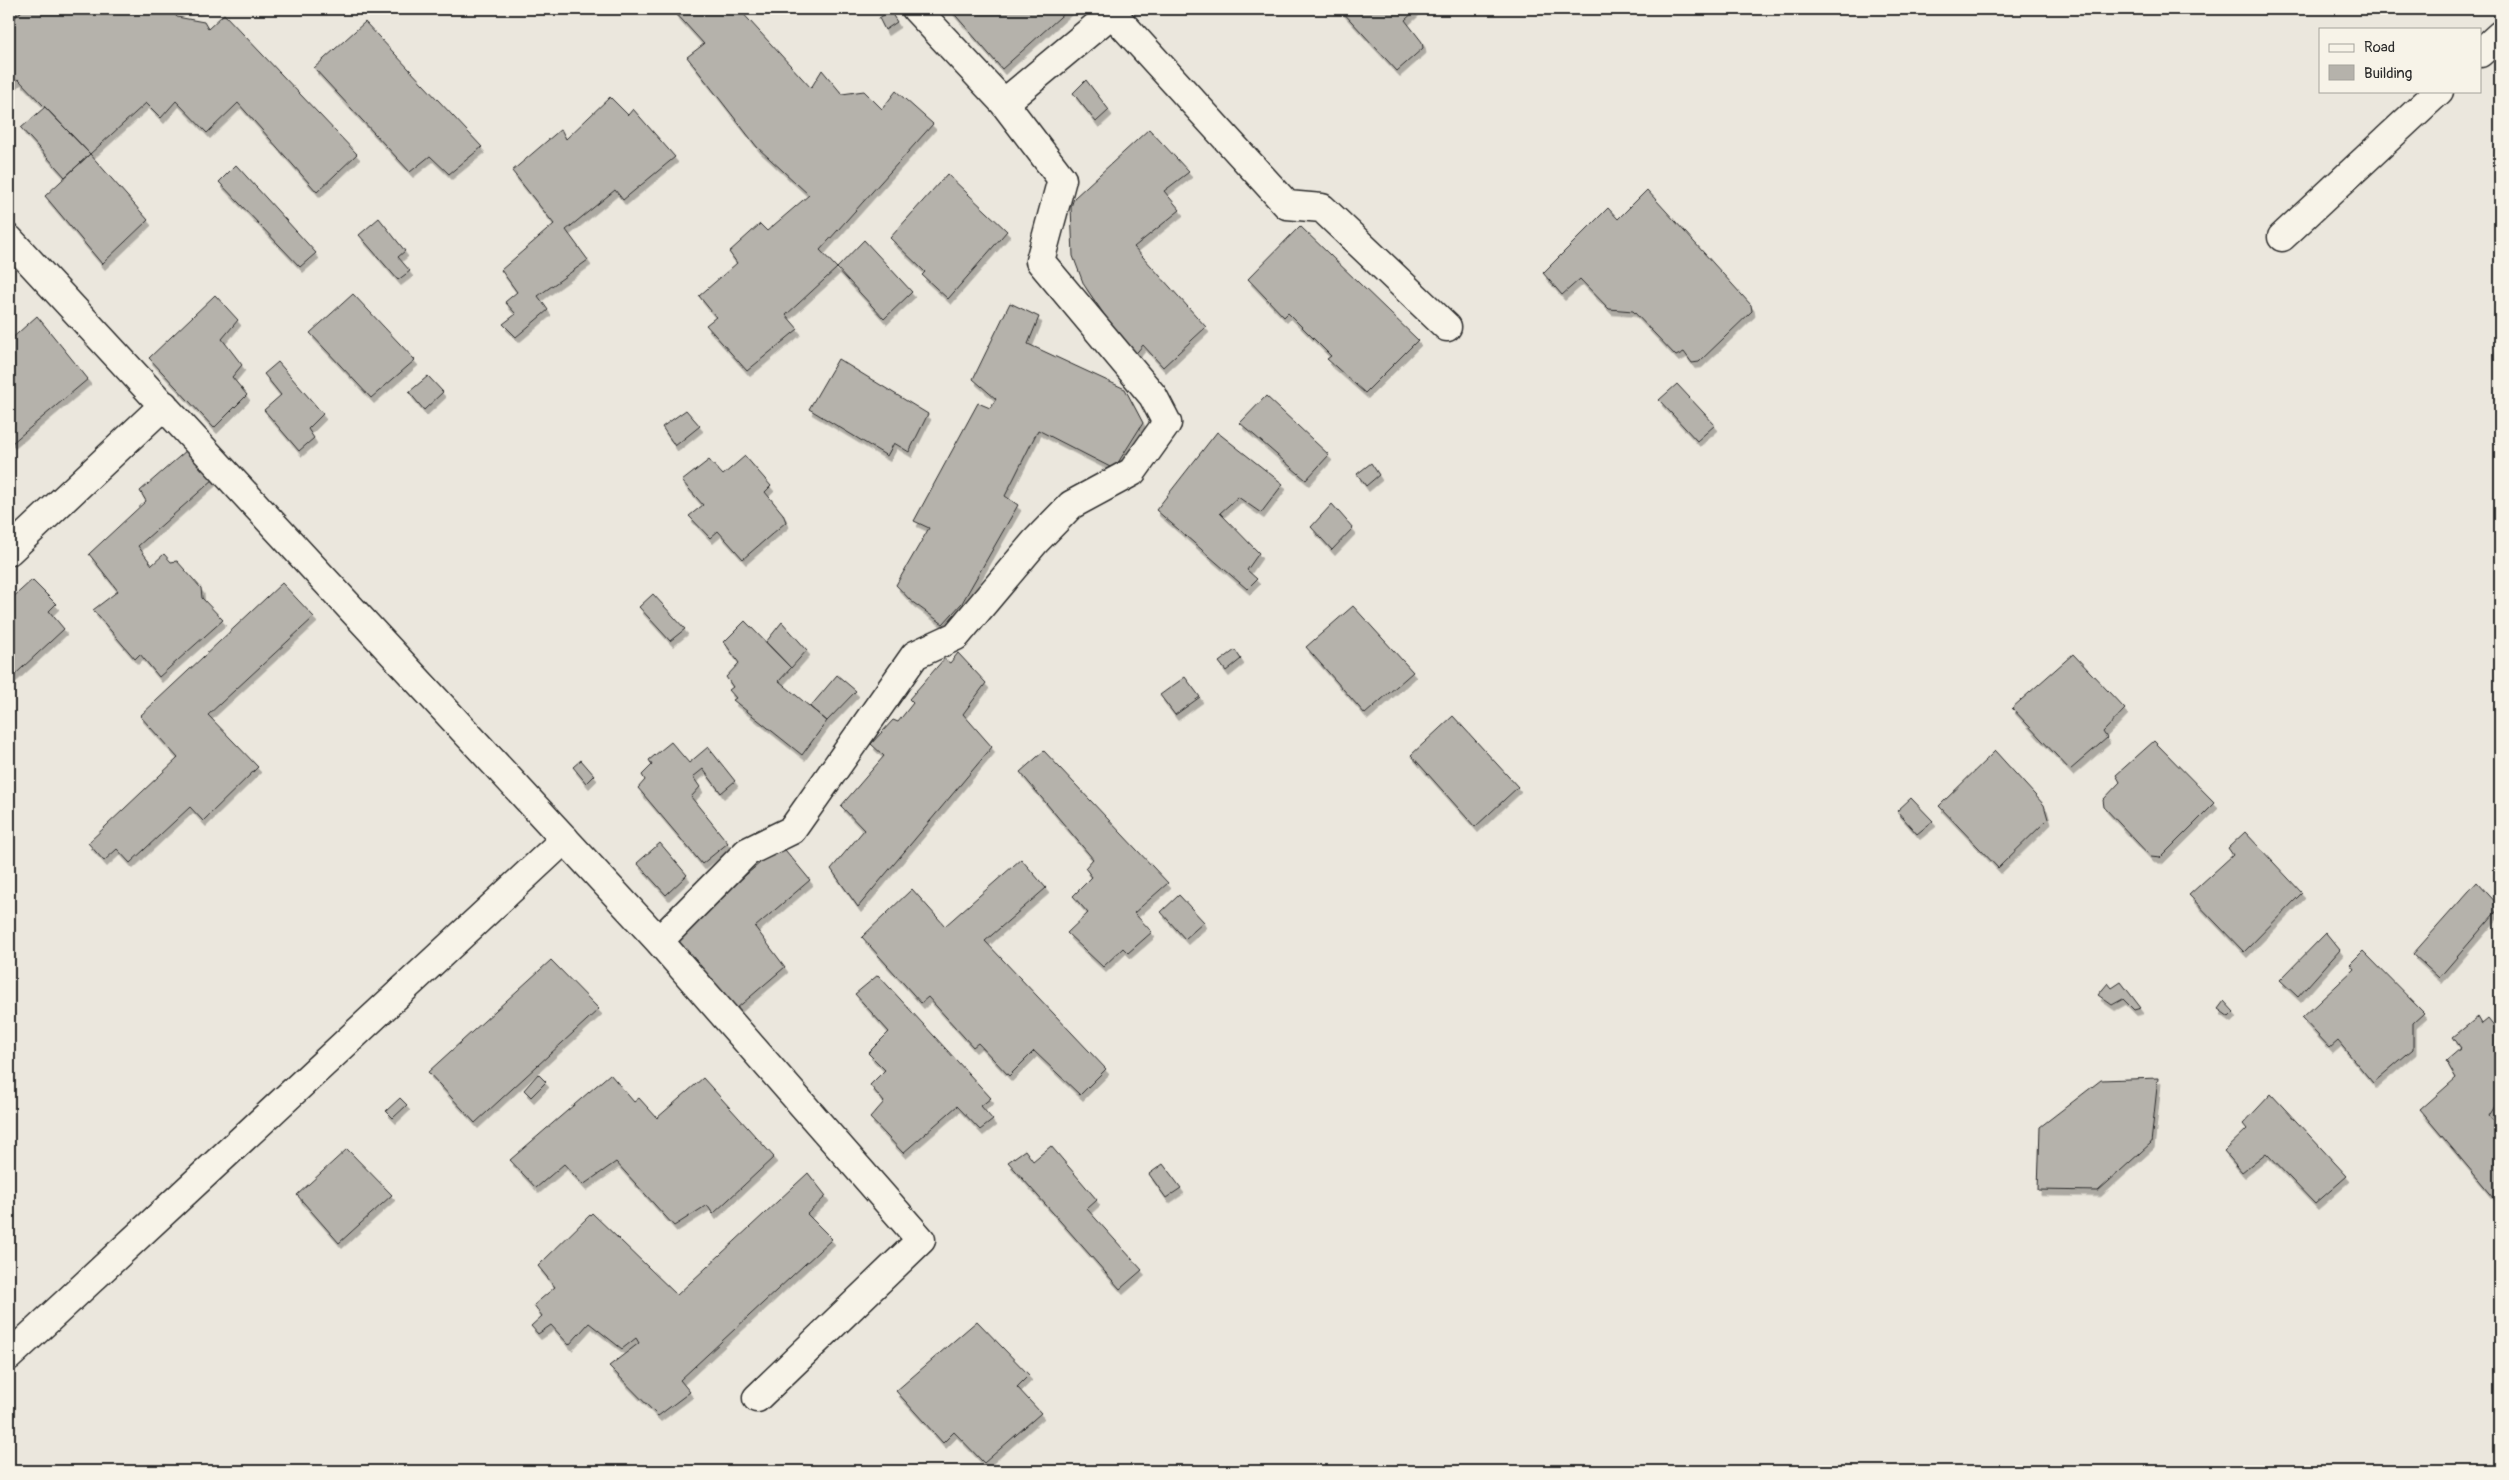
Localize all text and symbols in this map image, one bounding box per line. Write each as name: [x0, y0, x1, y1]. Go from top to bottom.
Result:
legend: [2319, 28, 2482, 92]
text: Road: [2364, 38, 2395, 57]
text: Building: [2364, 64, 2412, 83]

